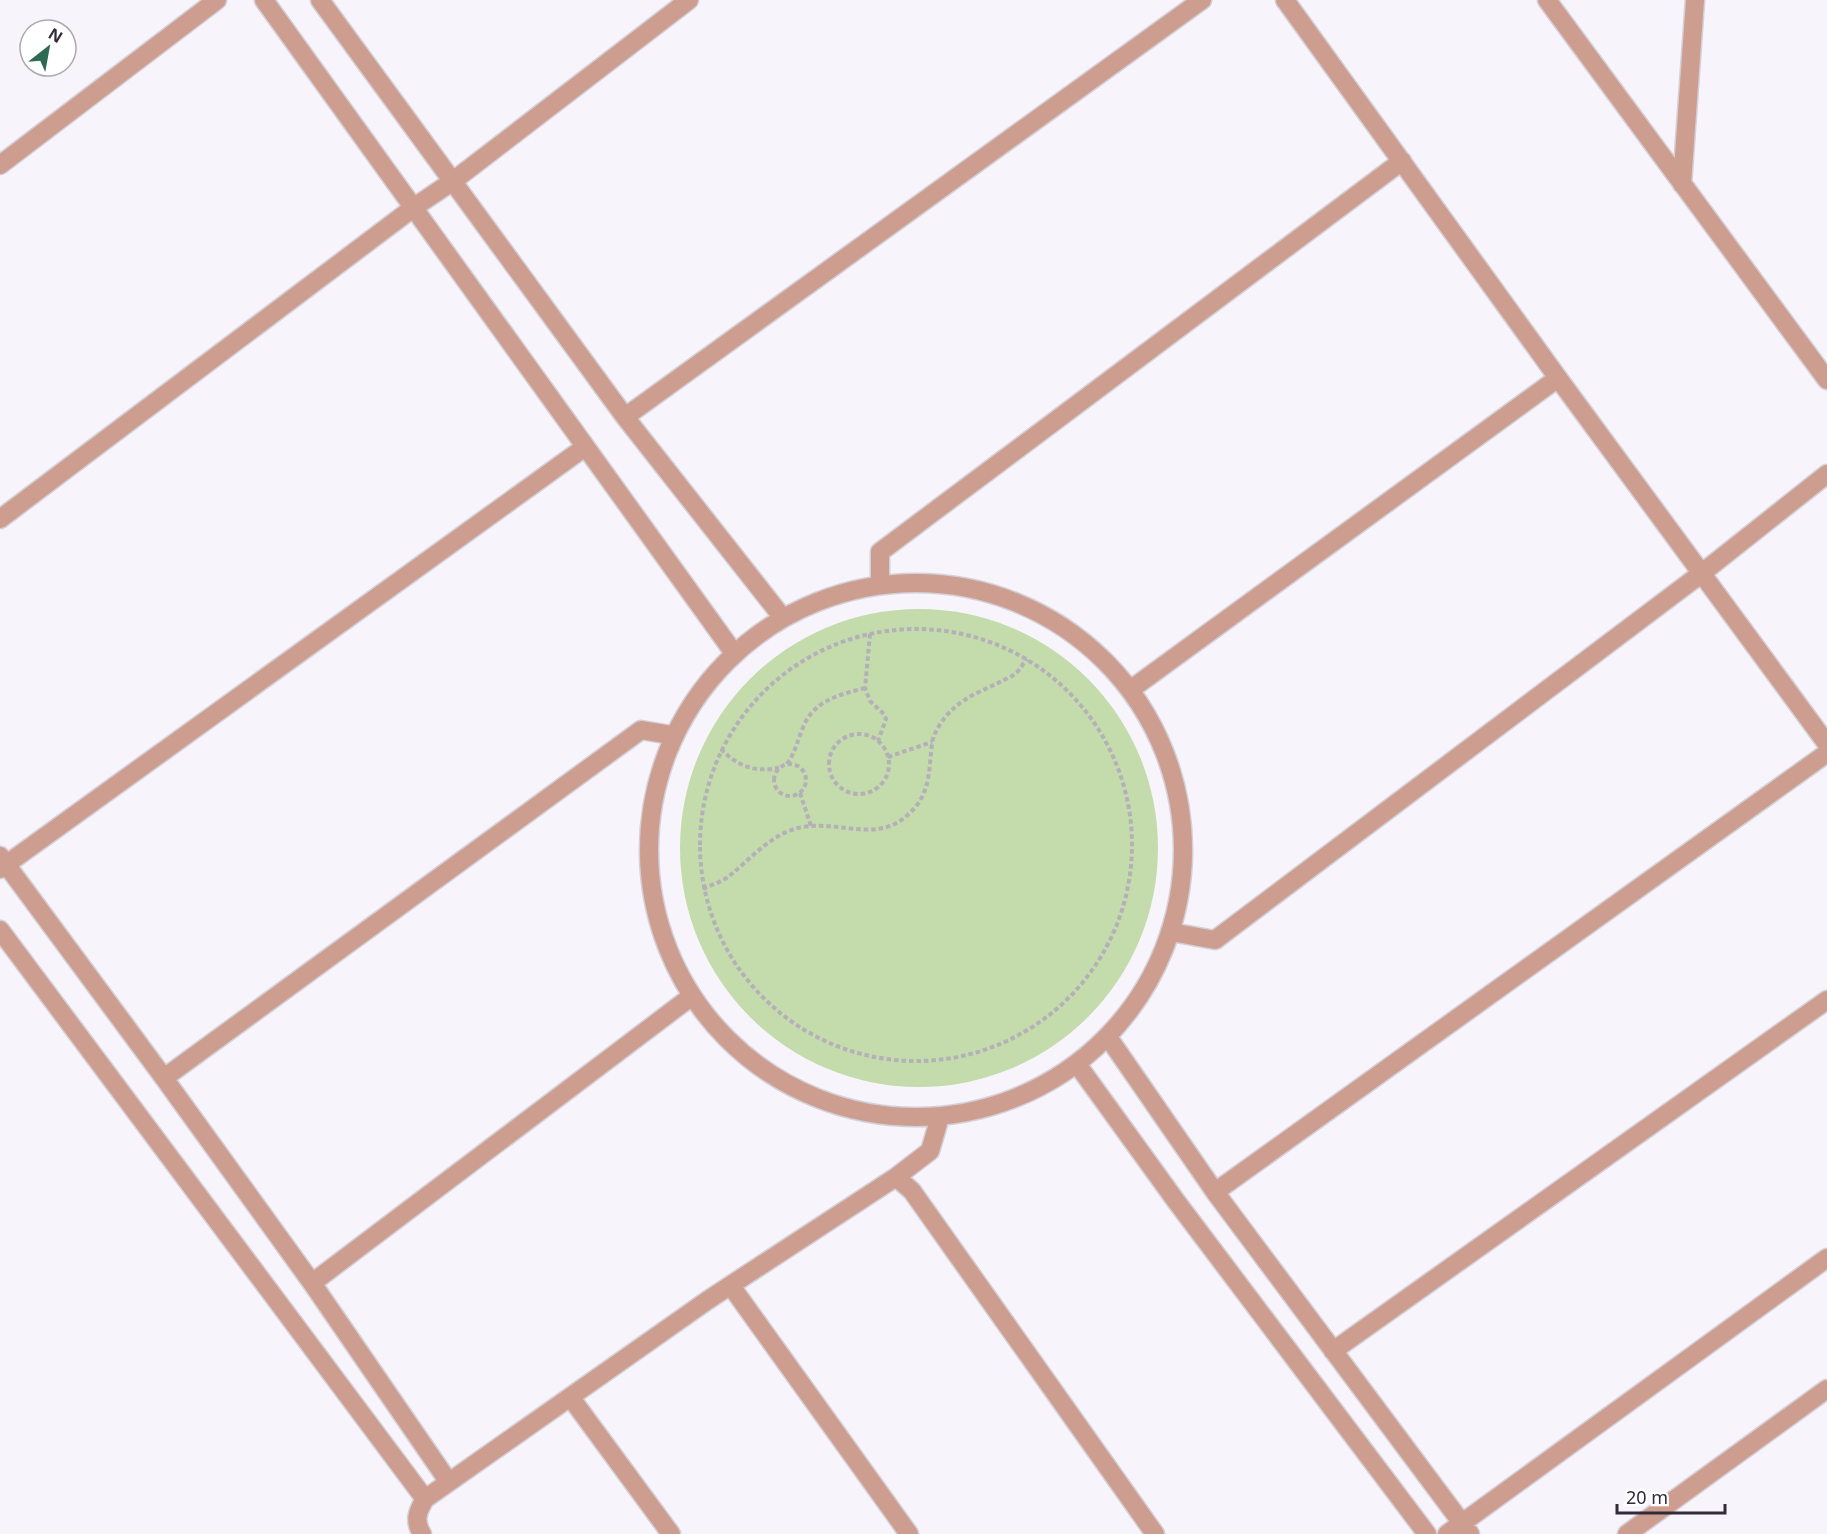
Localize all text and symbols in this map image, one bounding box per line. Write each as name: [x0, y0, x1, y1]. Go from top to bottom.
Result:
north arrow: [18, 18, 78, 78]
text: N: [44, 22, 67, 48]
scale bar: [1617, 1477, 1725, 1515]
text: 20 m: [1626, 1485, 1668, 1509]

